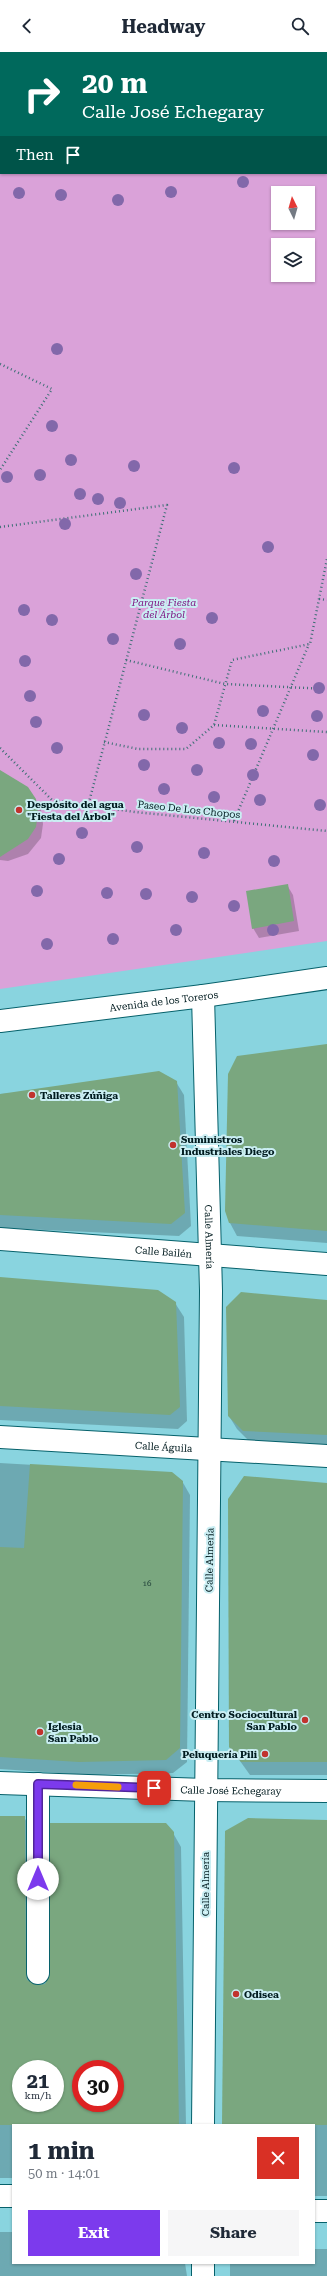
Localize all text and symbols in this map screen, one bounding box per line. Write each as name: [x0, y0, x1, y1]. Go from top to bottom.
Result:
icon: back: [16, 15, 38, 37]
icon: search: [289, 15, 311, 37]
text: Headway: [122, 16, 205, 37]
text: 20 m: [82, 67, 147, 100]
icon: right: [16, 68, 68, 120]
text: Calle José Echegaray: [82, 101, 264, 122]
icon: arrive: [62, 144, 84, 166]
text: Then: [16, 146, 54, 164]
north arrow: [271, 186, 315, 230]
map controls: [271, 186, 315, 282]
button: layers: [271, 238, 315, 282]
park label: Parque Fiesta del Árbol: [131, 597, 196, 620]
place label: Despósito del agua "Fiesta del Árbol": [27, 799, 124, 822]
street label: Paseo De Los Chopos: [137, 799, 241, 820]
marker: Despósito del agua "Fiesta del Árbol": [14, 805, 24, 815]
street label: Avenida de los Toreros: [109, 989, 219, 1013]
marker: Talleres Zúñiga: [27, 1090, 37, 1100]
place label: Talleres Zúñiga: [40, 1090, 118, 1101]
place label: Suministros Industriales Diego: [181, 1134, 275, 1157]
marker: Suministros Industriales Diego: [168, 1140, 178, 1150]
street label: Calle Almería: [203, 1205, 215, 1270]
street label: Calle Bailén: [135, 1244, 193, 1260]
street label: Calle Águila: [135, 1440, 193, 1454]
street label: Calle Almería: [203, 1527, 216, 1592]
house number: 16: [143, 1579, 152, 1588]
place label: Centro Sociocultural San Pablo: [191, 1709, 298, 1732]
marker: Centro Sociocultural San Pablo: [300, 1715, 310, 1725]
place label: Iglesia San Pablo: [48, 1721, 99, 1744]
marker: Iglesia San Pablo: [35, 1727, 45, 1737]
place label: Peluquería Pili: [182, 1749, 258, 1760]
marker: Peluquería Pili: [260, 1749, 270, 1759]
pin: [137, 1771, 171, 1805]
icon: arrive: [143, 1777, 165, 1799]
street label: Calle José Echegaray: [180, 1784, 282, 1797]
street label: Calle Almería: [200, 1851, 211, 1916]
position arrow: [17, 1858, 59, 1900]
marker: Odisea: [231, 1989, 241, 1999]
place label: Odisea: [244, 1989, 279, 2000]
speed limit sign: 30: [72, 2060, 124, 2112]
text: 21: [27, 2069, 49, 2093]
text: km/h: [25, 2090, 51, 2101]
text: 1 min: [28, 2137, 95, 2165]
button: close: [257, 2137, 299, 2179]
text: 50 m · 14:01: [28, 2166, 100, 2181]
button: Exit: [28, 2210, 160, 2256]
button: Share: [168, 2210, 299, 2256]

